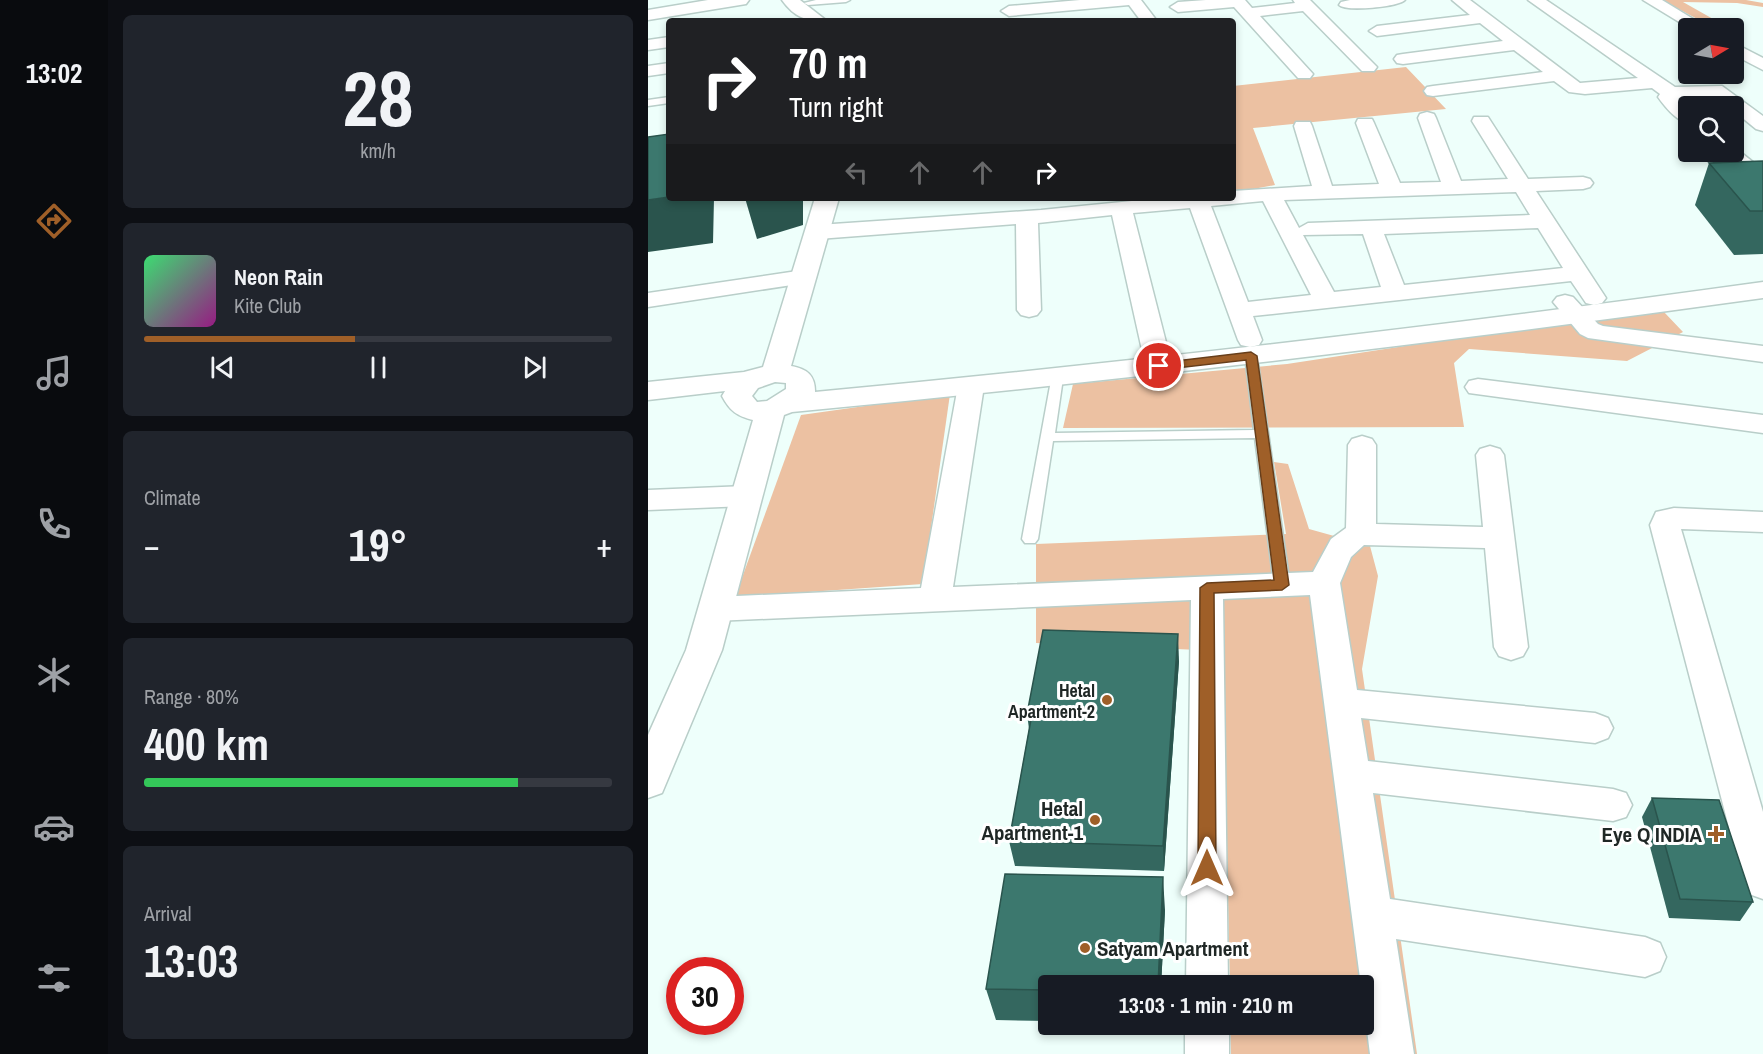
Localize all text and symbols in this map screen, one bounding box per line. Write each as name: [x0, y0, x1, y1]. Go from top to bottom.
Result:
north arrow: [1678, 18, 1744, 84]
map controls: [1678, 18, 1744, 162]
text: 70 m: [789, 35, 868, 91]
icon: right: [690, 42, 768, 120]
text: 28: [342, 45, 414, 150]
text: 13:02: [26, 55, 82, 91]
text: Turn right: [789, 89, 883, 125]
button: search: [1678, 96, 1744, 162]
text: km/h: [360, 137, 396, 164]
icon: left: [840, 156, 873, 189]
icon: ahead: [903, 156, 936, 189]
icon: ahead: [966, 156, 999, 189]
icon: right: [1029, 156, 1062, 189]
icon: directions: [33, 200, 75, 242]
text: Neon Rain: [234, 262, 323, 292]
text: Kite Club: [234, 292, 301, 319]
pin: [1133, 340, 1184, 391]
icon: arrive: [1142, 349, 1175, 382]
icon: previous: [206, 351, 239, 384]
icon: pause: [362, 351, 395, 384]
icon: next: [518, 351, 551, 384]
icon: music: [33, 352, 75, 394]
text: Climate: [144, 484, 201, 511]
icon: phone: [33, 503, 75, 545]
text: 19°: [348, 514, 408, 575]
text: −: [144, 523, 160, 567]
text: +: [596, 523, 612, 567]
icon: climate: [33, 654, 75, 696]
place label: Hetal Apartment-2: [1008, 678, 1095, 724]
text: Range · 80%: [144, 683, 239, 710]
marker: Hetal Apartment-2: [1100, 693, 1114, 707]
text: 400 km: [144, 713, 269, 774]
place label: Hetal Apartment-1: [982, 794, 1083, 847]
icon: car: [33, 806, 75, 848]
marker: Hetal Apartment-1: [1088, 813, 1102, 827]
place label: Eye Q INDIA: [1602, 820, 1703, 849]
marker: Eye Q INDIA: [1707, 825, 1725, 843]
position arrow: [1175, 836, 1239, 900]
text: Arrival: [144, 900, 191, 927]
text: 13:03: [144, 930, 238, 991]
place label: Satyam Apartment: [1097, 934, 1249, 963]
marker: Satyam Apartment: [1078, 941, 1092, 955]
icon: filters: [33, 957, 75, 999]
speed limit sign: 30: [666, 957, 744, 1035]
text: 13:03 · 1 min · 210 m: [1119, 990, 1293, 1020]

